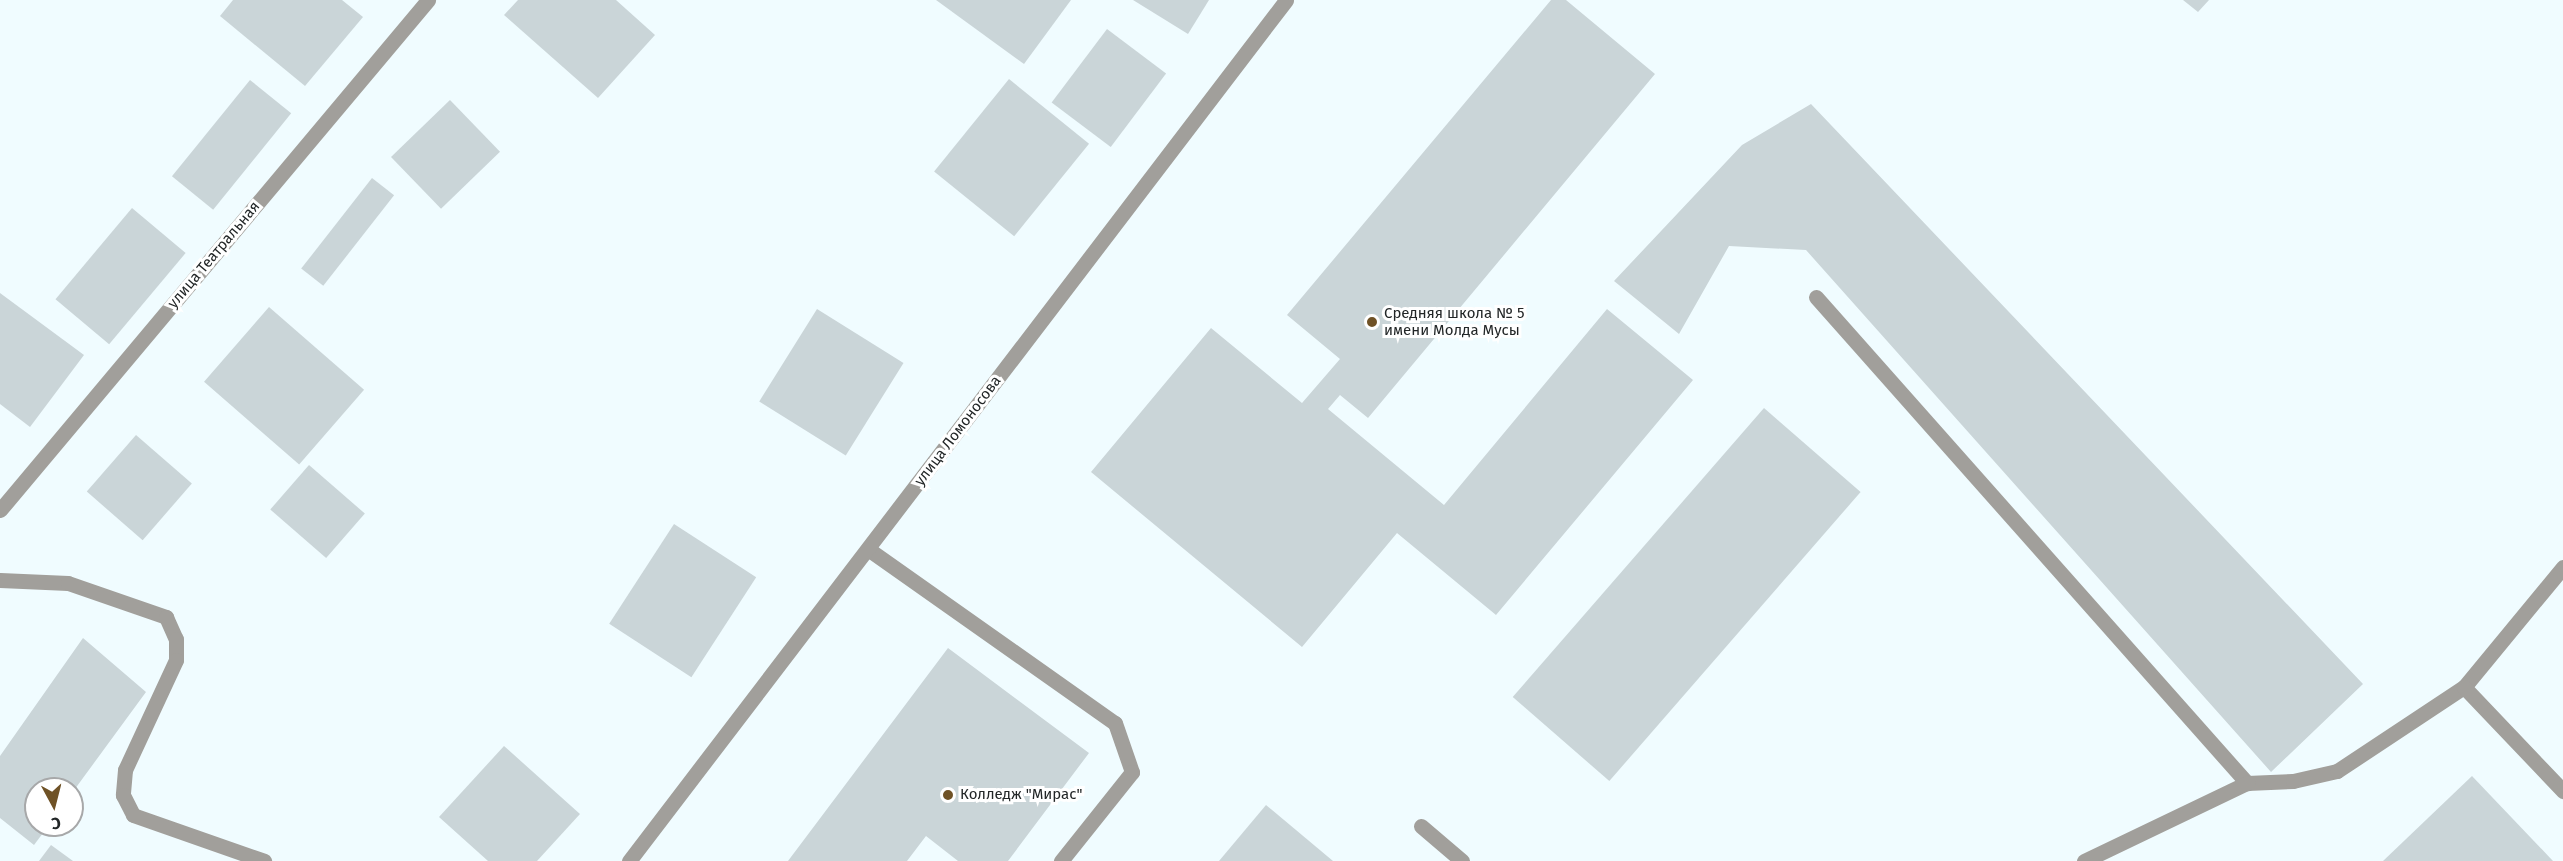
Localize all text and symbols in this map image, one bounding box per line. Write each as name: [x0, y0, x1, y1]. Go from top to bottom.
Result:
street label: улица Театральная: [164, 198, 264, 312]
place label: Средняя школа № 5 имени Молда Мусы: [1384, 304, 1524, 339]
marker: Средняя школа № 5 имени Молда Мусы: [1365, 315, 1379, 329]
street label: улица Ломоносова: [911, 372, 1005, 490]
north arrow: [24, 777, 84, 837]
place label: Колледж "Мирас": [960, 786, 1082, 804]
marker: Колледж "Мирас": [941, 788, 955, 802]
text: С: [50, 813, 62, 833]

